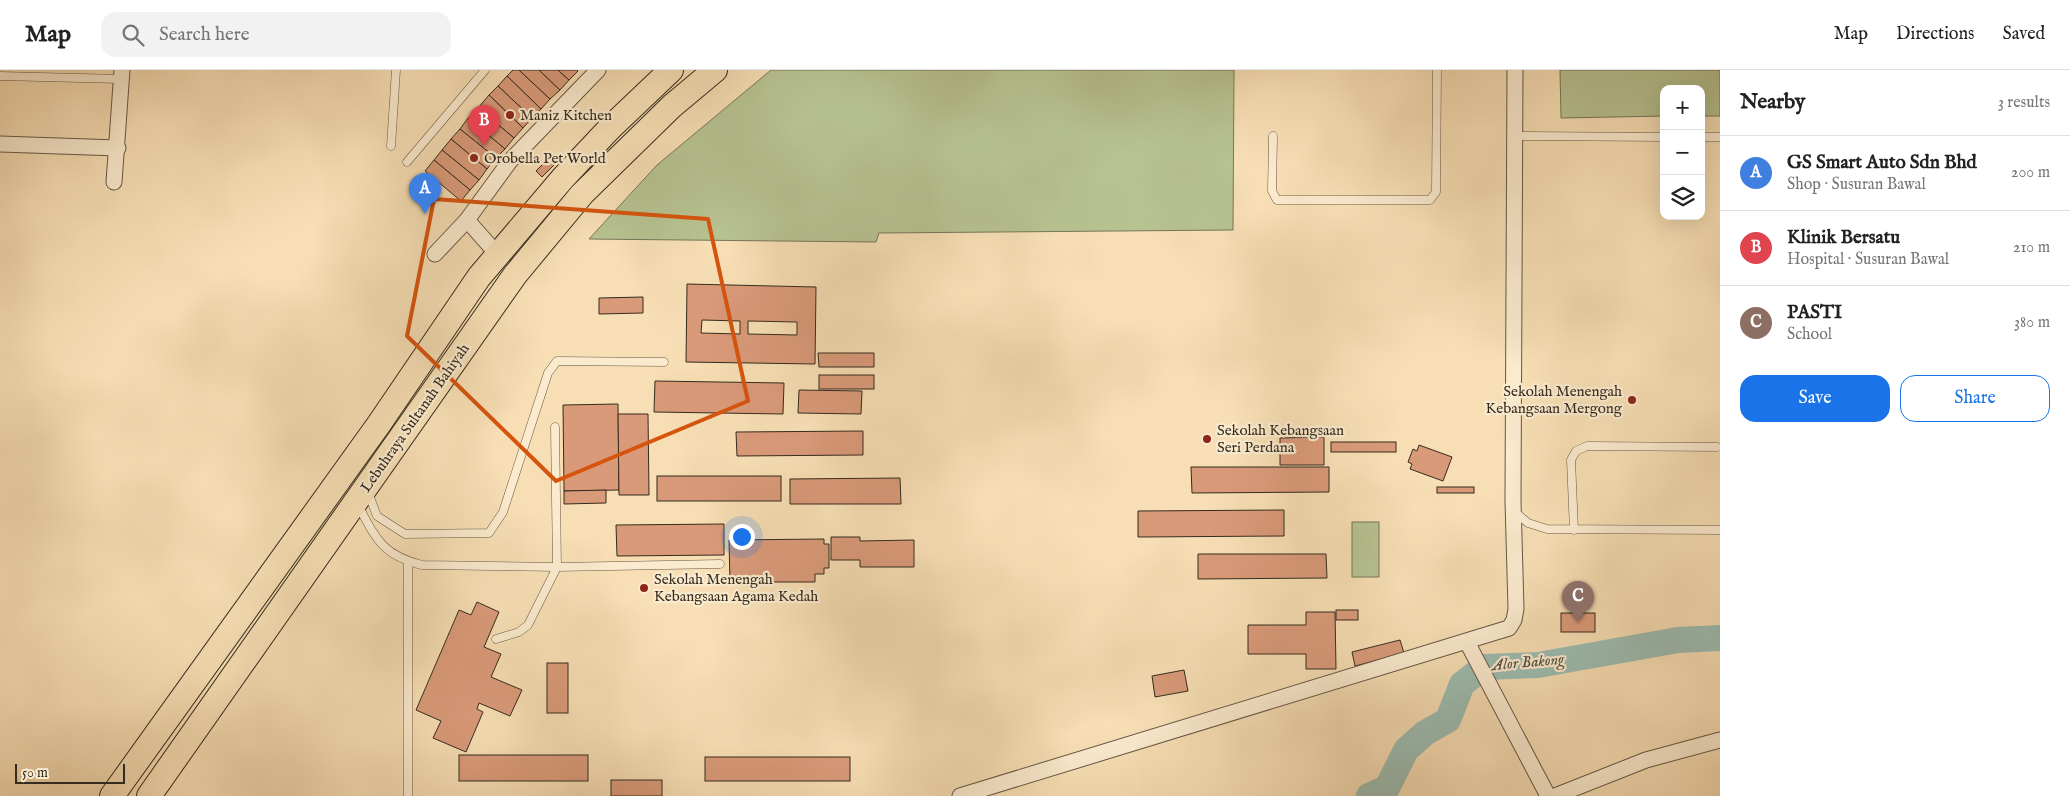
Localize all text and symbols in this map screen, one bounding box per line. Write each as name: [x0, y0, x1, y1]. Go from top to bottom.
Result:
search box: [101, 12, 451, 57]
text: Map: [25, 19, 71, 50]
icon: search: [119, 21, 147, 49]
text: Search here: [159, 23, 250, 47]
text: Map: [1834, 23, 1868, 46]
text: Directions: [1896, 23, 1974, 46]
text: Saved: [2002, 23, 2045, 46]
map controls: [1660, 85, 1705, 220]
button: +: [1660, 85, 1705, 130]
text: Nearby: [1740, 89, 1805, 116]
text: 3 results: [1998, 93, 2050, 113]
pin: B: [468, 105, 500, 146]
place label: Maniz Kitchen: [520, 106, 612, 125]
marker: Maniz Kitchen: [504, 109, 516, 121]
button: −: [1660, 130, 1705, 175]
place label: Orobella Pet World: [484, 149, 607, 168]
text: GS Smart Auto Sdn Bhd: [1787, 151, 1977, 175]
marker: Orobella Pet World: [468, 152, 480, 164]
text: A: [1751, 163, 1761, 183]
text: 200 m: [2011, 163, 2050, 183]
pin: A: [409, 173, 441, 214]
button: layers: [1660, 175, 1705, 220]
text: Shop · Susuran Bawal: [1787, 175, 1926, 195]
text: Klinik Bersatu: [1787, 226, 1900, 250]
text: B: [1751, 238, 1761, 258]
text: 210 m: [2013, 238, 2050, 258]
text: Hospital · Susuran Bawal: [1787, 250, 1949, 270]
text: PASTI: [1787, 301, 1842, 325]
text: C: [1750, 313, 1762, 333]
text: 380 m: [2014, 313, 2050, 333]
text: School: [1787, 325, 1832, 345]
street label: Lebuhraya Sultanah Bahiyah: [356, 340, 474, 496]
button: Save: [1740, 375, 1890, 422]
button: Share: [1900, 375, 2050, 422]
place label: Sekolah Menengah Kebangsaan Mergong: [1486, 382, 1623, 418]
marker: Sekolah Menengah Kebangsaan Mergong: [1626, 394, 1638, 406]
place label: Sekolah Kebangsaan Seri Perdana: [1217, 421, 1344, 457]
marker: Sekolah Kebangsaan Seri Perdana: [1201, 433, 1213, 445]
your location: [729, 524, 755, 550]
place label: Sekolah Menengah Kebangsaan Agama Kedah: [654, 570, 818, 606]
pin: C: [1562, 581, 1594, 622]
marker: Sekolah Menengah Kebangsaan Agama Kedah: [638, 582, 650, 594]
water label: Alor Bakong: [1489, 650, 1566, 676]
scale bar: [15, 761, 125, 784]
text: 50 m: [22, 764, 48, 782]

